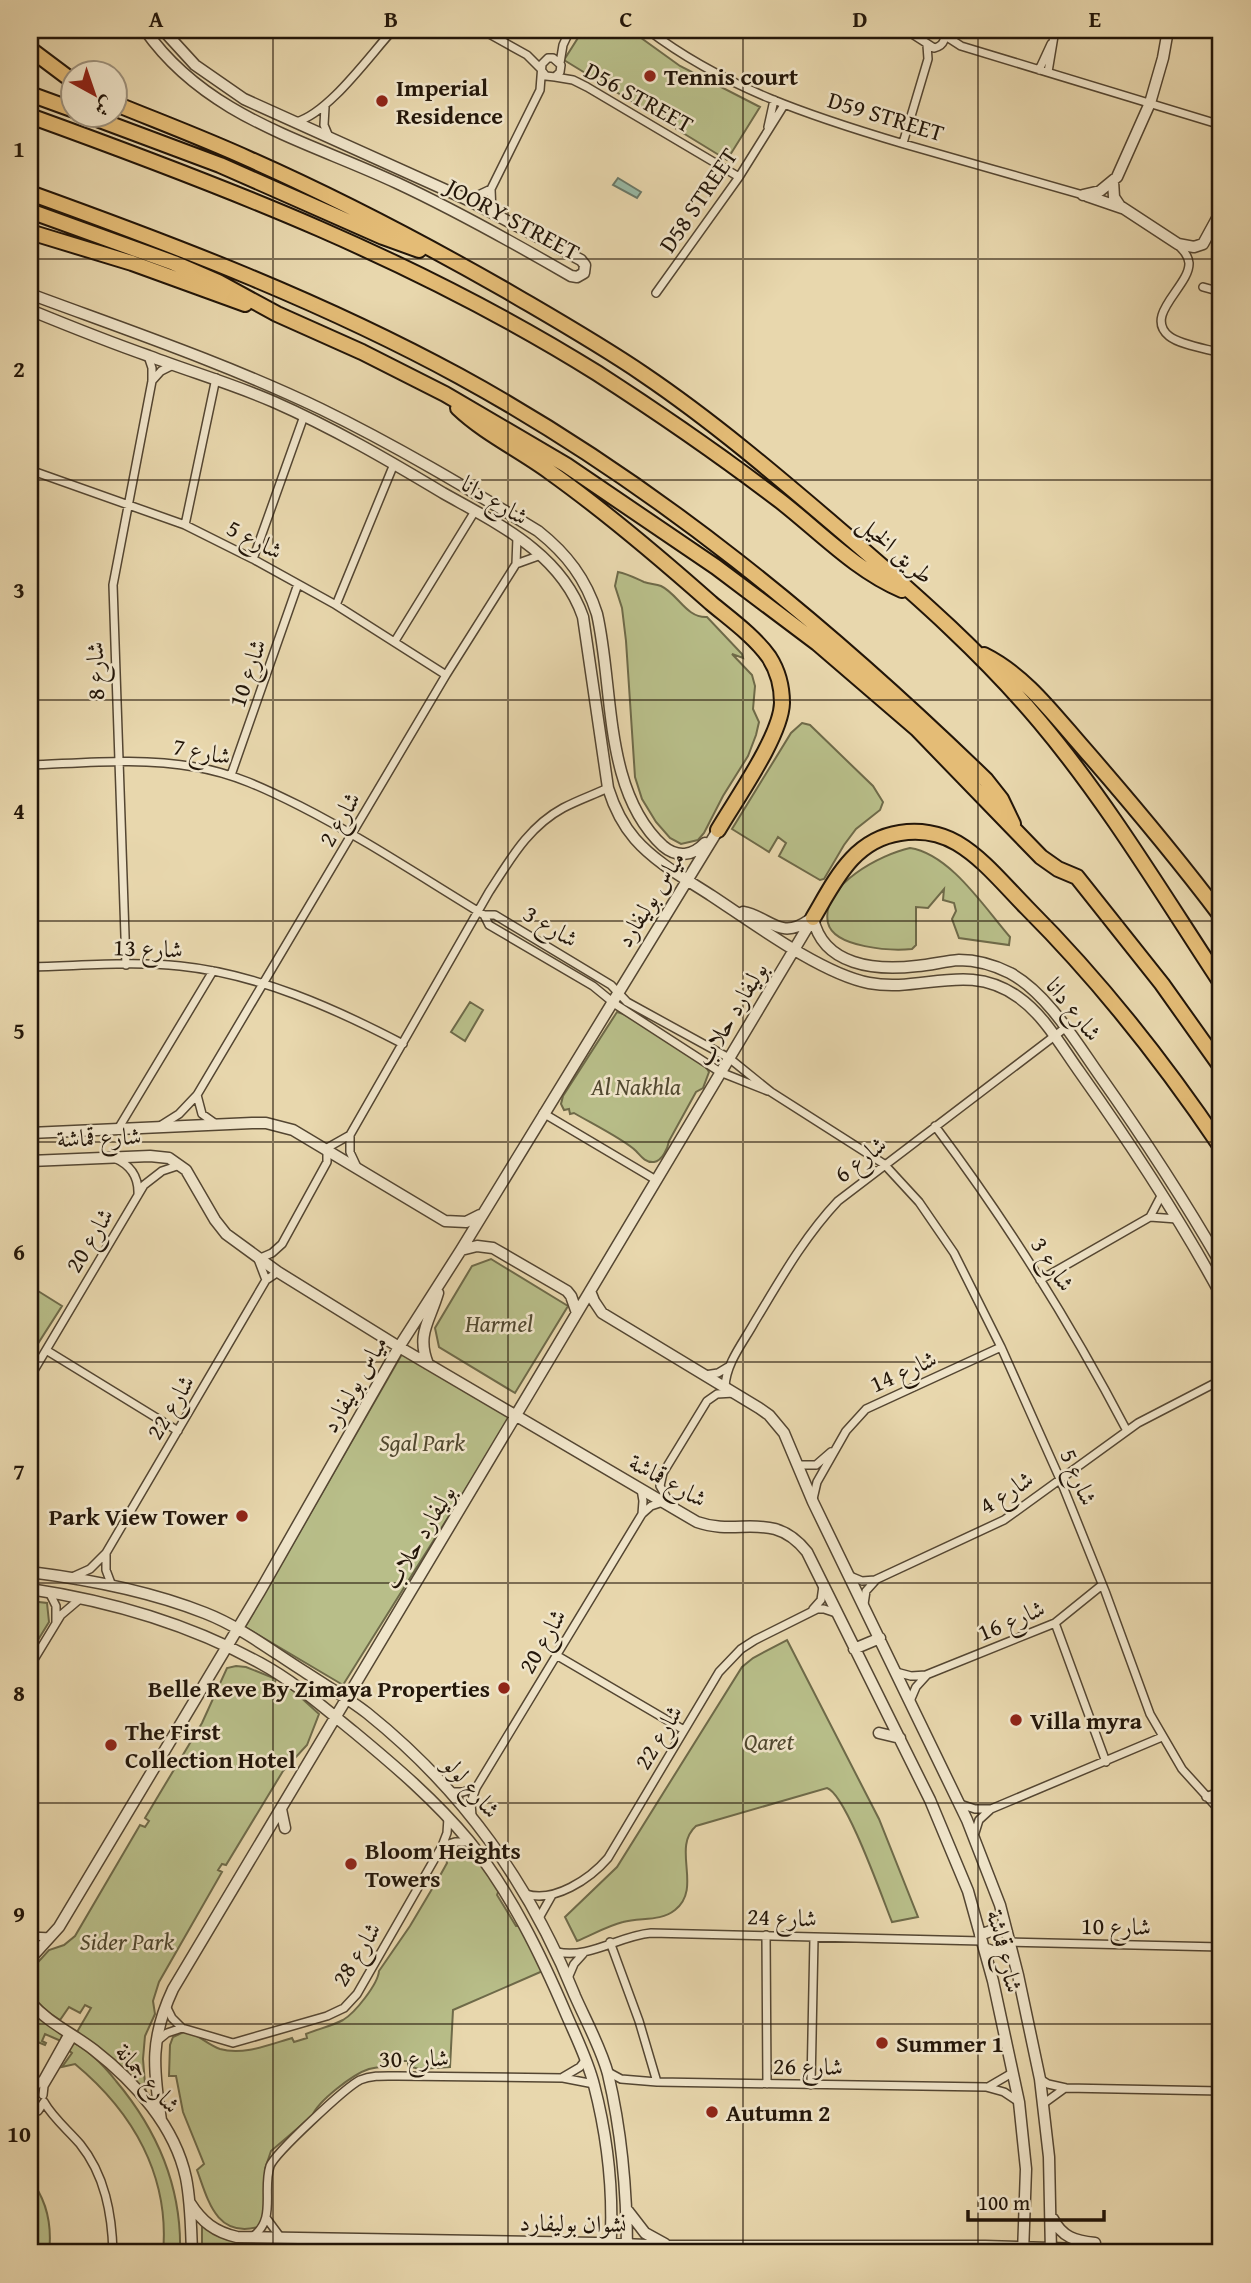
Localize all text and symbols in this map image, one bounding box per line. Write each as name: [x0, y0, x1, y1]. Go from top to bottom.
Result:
text: A: [149, 2, 164, 35]
text: B: [384, 2, 398, 35]
text: C: [619, 2, 633, 35]
text: D: [853, 2, 868, 35]
text: E: [1089, 2, 1101, 35]
street label: D56 STREET: [578, 53, 700, 141]
place label: Tennis court: [664, 59, 798, 94]
north arrow: [60, 60, 130, 130]
marker: Tennis court: [642, 68, 658, 84]
place label: Imperial Residence: [396, 70, 503, 133]
street label: D59 STREET: [824, 82, 948, 150]
text: ش: [89, 90, 121, 124]
marker: Imperial Residence: [374, 93, 390, 109]
text: 1: [13, 132, 25, 165]
street label: D58 STREET: [650, 141, 746, 259]
street label: JOORY STREET: [437, 168, 586, 269]
text: 2: [13, 352, 25, 385]
street label: شارع دانا: [453, 466, 535, 536]
street label: طريق الخيل: [850, 506, 942, 592]
street label: شارع 5: [220, 510, 289, 571]
text: 3: [13, 573, 25, 606]
street label: شارع 10: [219, 634, 278, 713]
street label: شارع 8: [77, 641, 116, 701]
street label: شارع 7: [169, 728, 234, 777]
street label: شارع 2: [309, 785, 371, 855]
text: 4: [13, 794, 25, 827]
street label: مياس بوليفارد: [607, 844, 693, 954]
street label: شارع 3: [515, 896, 585, 959]
street label: شارع 13: [112, 929, 184, 970]
street label: بوليفارد حلاب: [686, 955, 776, 1073]
street label: شارع دانا: [1035, 970, 1111, 1050]
text: 5: [13, 1014, 25, 1047]
park label: Al Nakhla: [590, 1069, 681, 1104]
street label: شارع قماشة: [56, 1118, 142, 1159]
street label: شارع 6: [826, 1127, 896, 1193]
street label: شارع 20: [56, 1201, 125, 1281]
street label: شارع 3: [1020, 1230, 1084, 1300]
text: 6: [13, 1235, 25, 1268]
park label: Harmel: [464, 1306, 533, 1341]
street label: مياس بوليفارد: [312, 1329, 396, 1439]
street label: شارع 14: [864, 1341, 943, 1404]
street label: شارع 22: [137, 1368, 206, 1448]
park label: Sgal Park: [379, 1425, 465, 1460]
street label: شارع 5: [1049, 1443, 1107, 1512]
street label: شارع قماشة: [621, 1444, 713, 1518]
text: 7: [13, 1455, 25, 1488]
street label: شارع 4: [972, 1461, 1042, 1525]
street label: بوليفارد حلاب: [374, 1478, 464, 1596]
place label: Park View Tower: [49, 1499, 228, 1534]
marker: Park View Tower: [234, 1508, 250, 1524]
street label: شارع 16: [972, 1590, 1051, 1653]
street label: شارع 20: [509, 1602, 577, 1682]
place label: Belle Reve By Zimaya Properties: [148, 1671, 490, 1706]
text: 8: [13, 1676, 25, 1709]
marker: Belle Reve By Zimaya Properties: [496, 1680, 512, 1696]
street label: شارع 22: [625, 1698, 694, 1778]
place label: Villa myra: [1030, 1703, 1143, 1738]
marker: Villa myra: [1008, 1712, 1024, 1728]
place label: The First Collection Hotel: [125, 1714, 296, 1777]
park label: Qaret: [744, 1724, 795, 1759]
marker: The First Collection Hotel: [103, 1737, 119, 1753]
street label: شارع لولو: [432, 1747, 509, 1828]
place label: Bloom Heights Towers: [365, 1833, 521, 1896]
marker: Bloom Heights Towers: [343, 1856, 359, 1872]
text: 9: [13, 1897, 25, 1930]
street label: شارع 24: [746, 1898, 818, 1939]
street label: شارع قماشة: [975, 1906, 1032, 1997]
street label: شارع 10: [1081, 1908, 1151, 1947]
street label: شارع 28: [323, 1915, 392, 1995]
park label: Sider Park: [80, 1924, 174, 1959]
place label: Summer 1: [896, 2026, 1004, 2061]
street label: شارع جمانة: [105, 2035, 189, 2123]
marker: Summer 1: [874, 2035, 890, 2051]
street label: شارع 30: [379, 2040, 449, 2079]
street label: شارع 26: [773, 2048, 843, 2087]
place label: Autumn 2: [726, 2095, 830, 2130]
marker: Autumn 2: [704, 2104, 720, 2120]
text: 10: [7, 2117, 31, 2150]
scale bar: [968, 2178, 1104, 2222]
text: 100 m: [978, 2187, 1030, 2218]
street label: نشوان بوليفارد: [519, 2205, 627, 2241]

